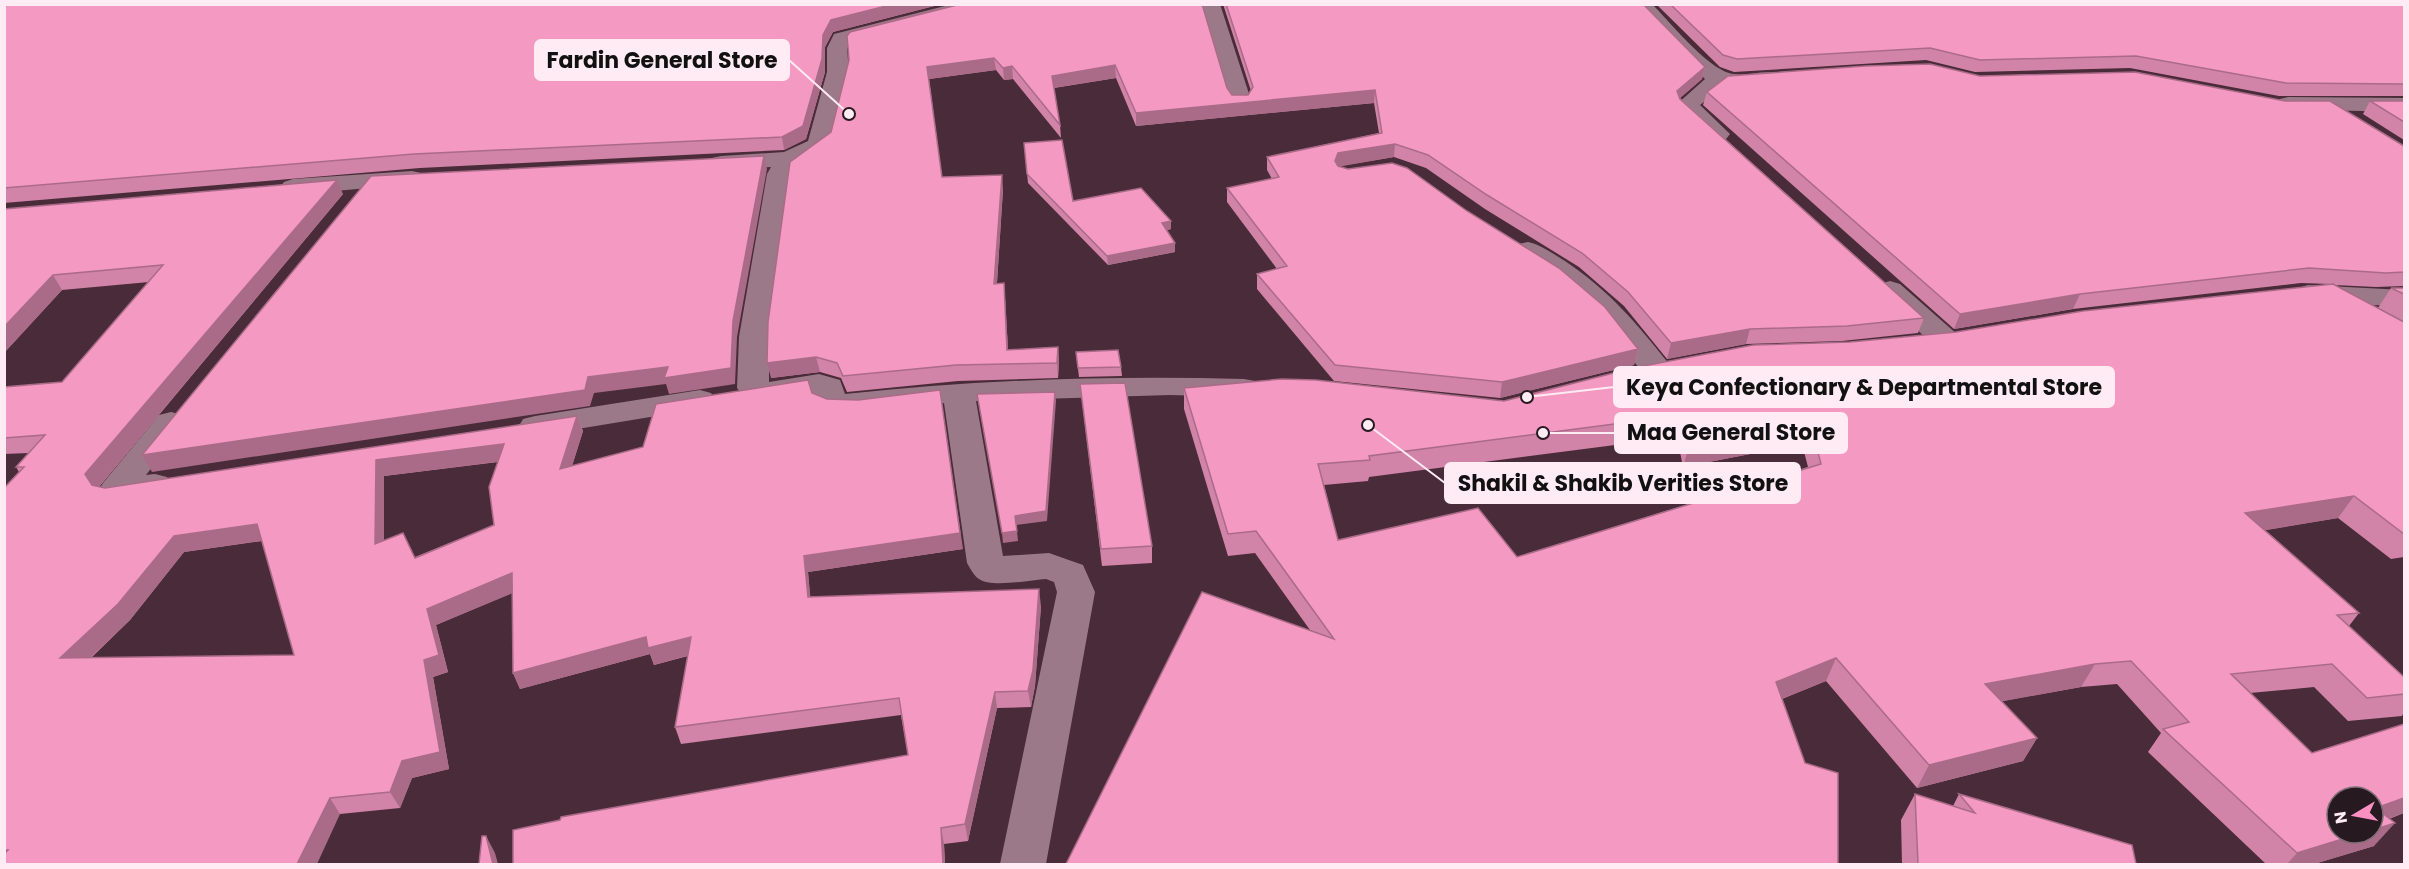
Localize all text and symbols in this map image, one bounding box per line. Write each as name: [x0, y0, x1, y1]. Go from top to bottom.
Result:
callout: Fardin General Store: [535, 40, 789, 80]
text: Fardin General Store: [547, 45, 777, 76]
callout: Keya Confectionary & Departmental Store: [1614, 367, 2114, 407]
text: Keya Confectionary & Departmental Store: [1626, 372, 2102, 403]
callout: Maa General Store: [1615, 413, 1847, 453]
text: Maa General Store: [1627, 417, 1835, 448]
callout: Shakil & Shakib Verities Store: [1445, 463, 1800, 503]
text: Shakil & Shakib Verities Store: [1458, 468, 1788, 499]
north arrow: [2325, 785, 2385, 845]
text: N: [2328, 810, 2353, 825]

